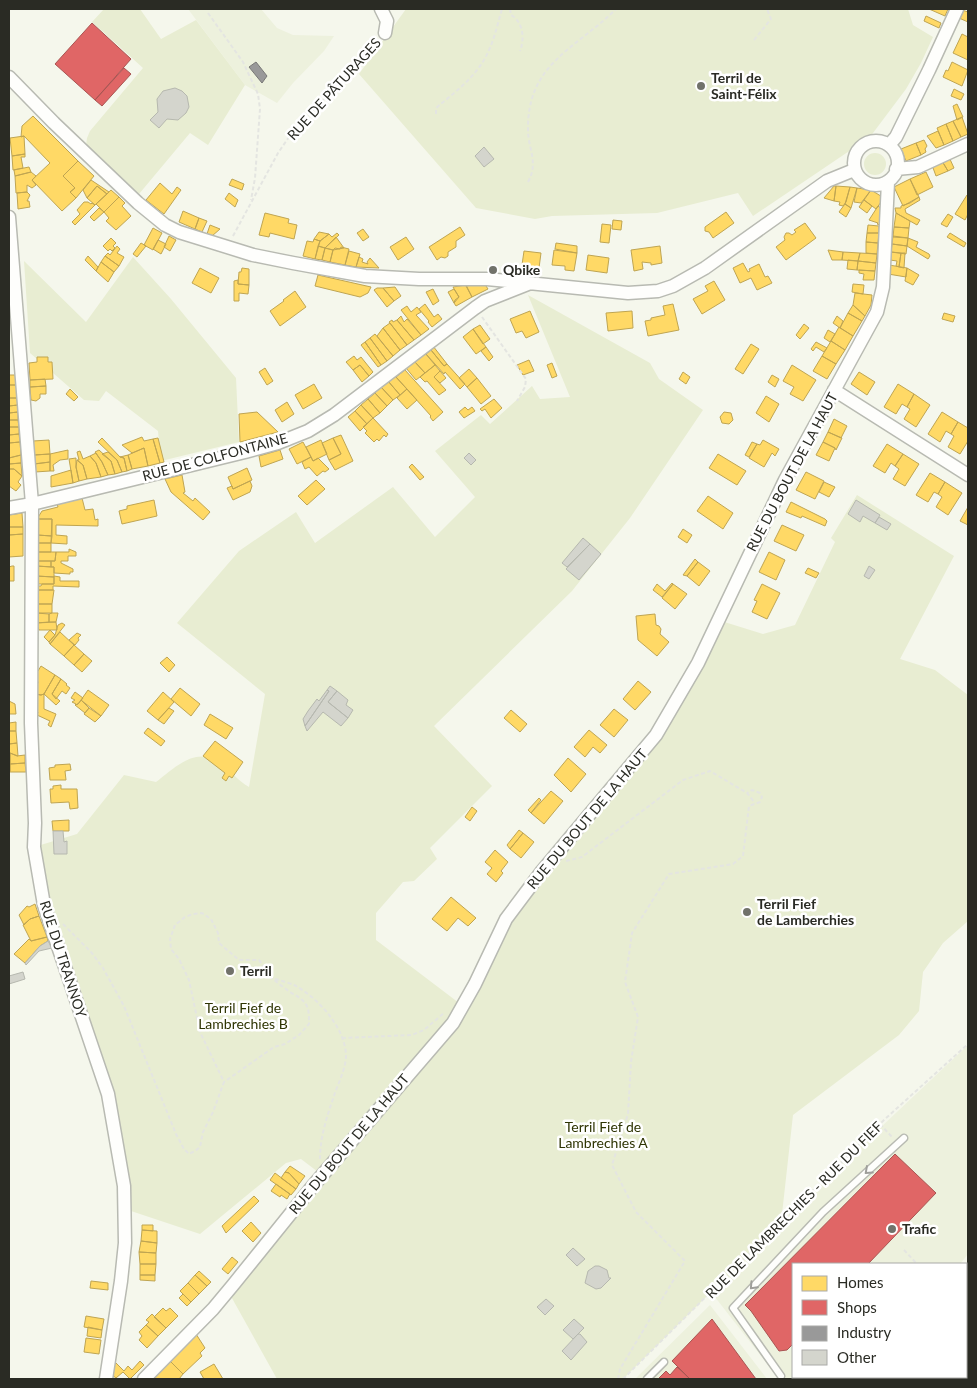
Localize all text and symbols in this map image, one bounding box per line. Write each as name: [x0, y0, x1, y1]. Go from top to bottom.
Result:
street label: RUE DE PÂTURAGES: [283, 34, 384, 143]
place label: Terril de Saint-Félix: [711, 69, 777, 102]
marker: Terril de Saint-Félix: [695, 80, 707, 92]
place label: Qbike: [503, 261, 541, 278]
marker: Qbike: [487, 264, 499, 276]
street label: RUE DU BOUT DE LA HAUT: [742, 389, 841, 554]
street label: RUE DE COLFONTAINE: [140, 429, 289, 484]
street label: RUE DU BOUT DE LA HAUT: [523, 745, 651, 892]
place label: Terril Fief de Lamberchies: [757, 895, 854, 928]
street label: RUE DU TRANNOY: [37, 898, 91, 1020]
marker: Terril Fief de Lamberchies: [741, 906, 753, 918]
place label: Terril: [240, 962, 272, 979]
marker: Terril: [224, 965, 236, 977]
park label: Terril Fief de Lambrechies B: [198, 999, 288, 1032]
street label: RUE DU BOUT DE LA HAUT: [285, 1070, 413, 1217]
park label: Terril Fief de Lambrechies A: [558, 1118, 648, 1151]
street label: RUE DE LAMBRECHIES - RUE DU FIEF: [702, 1118, 886, 1302]
one-way arrow: [865, 1165, 874, 1174]
place label: Trafic: [902, 1220, 937, 1237]
marker: Trafic: [886, 1223, 898, 1235]
legend: [792, 1263, 967, 1378]
text: Homes: [837, 1273, 883, 1291]
one-way arrow: [750, 1280, 759, 1289]
text: Shops: [837, 1298, 877, 1316]
text: Industry: [837, 1323, 892, 1341]
text: Other: [837, 1348, 877, 1366]

